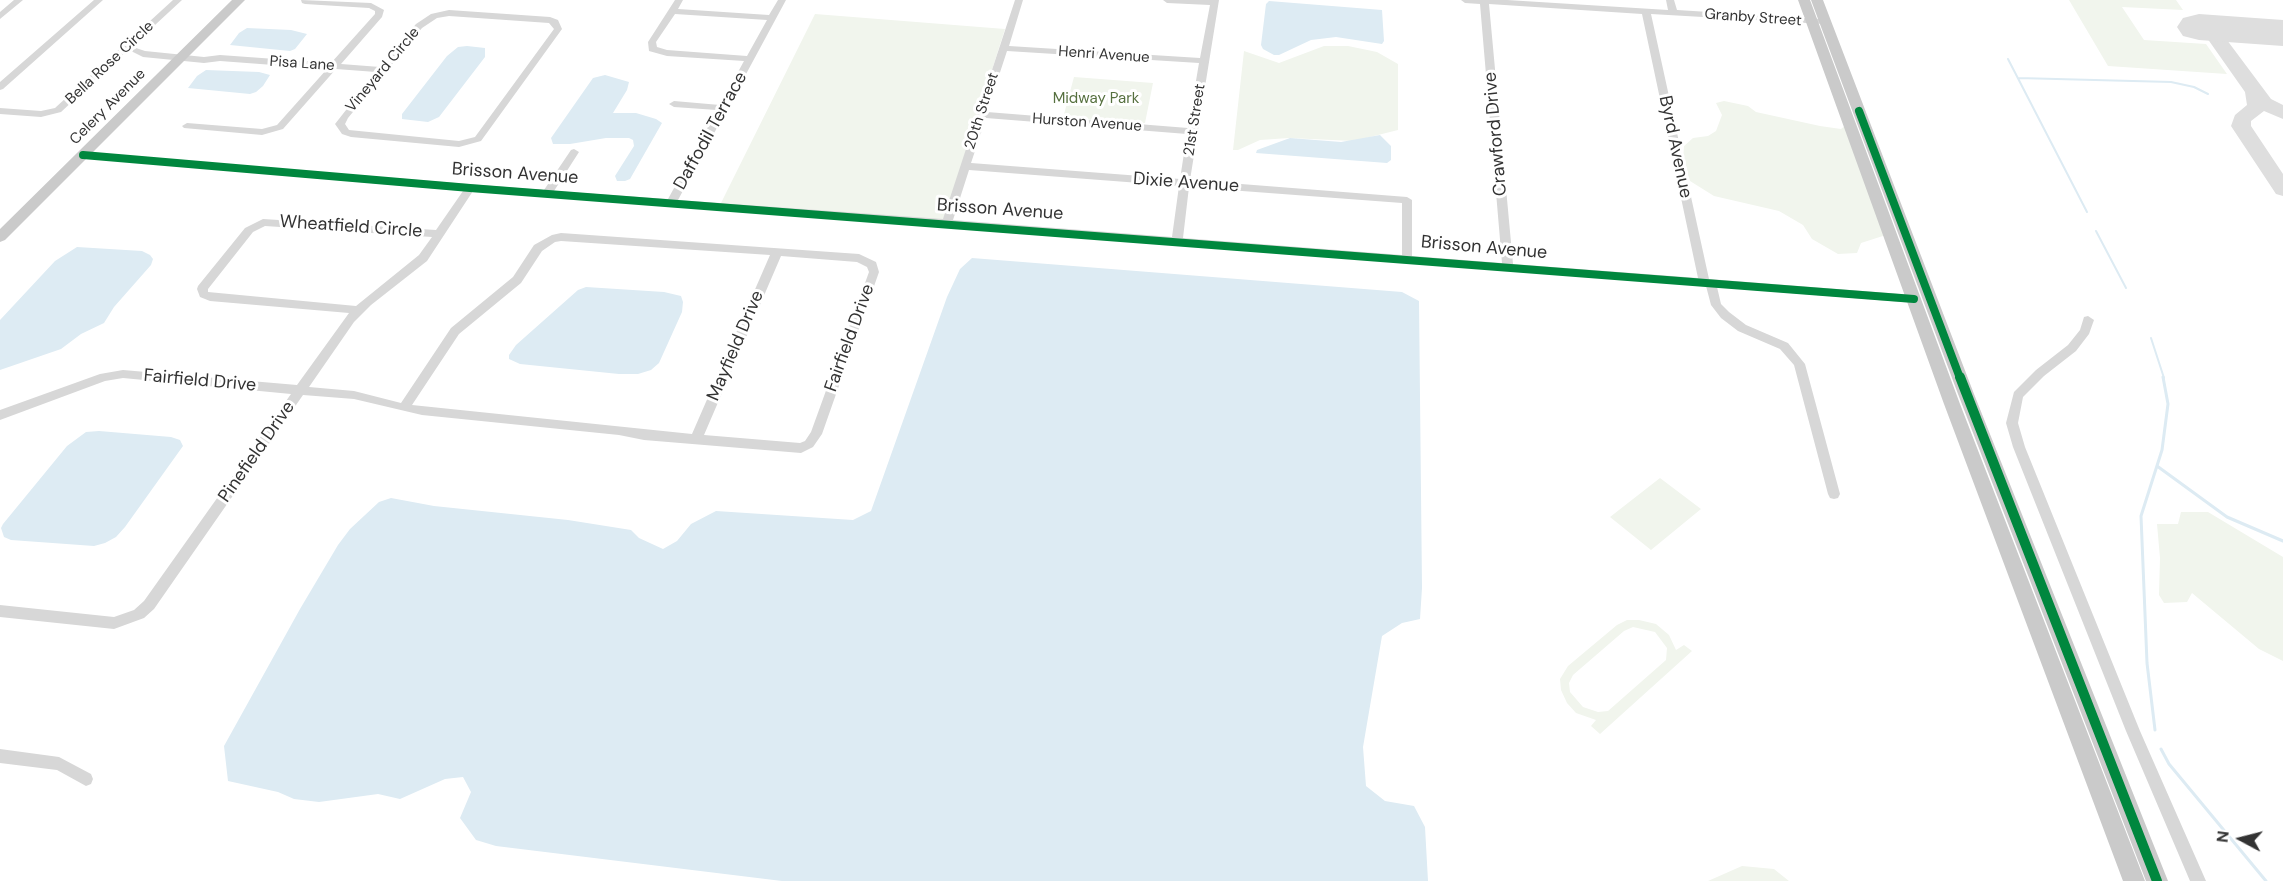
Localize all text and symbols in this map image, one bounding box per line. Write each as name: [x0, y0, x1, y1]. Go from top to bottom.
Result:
street label: Granby Street: [1704, 6, 1802, 30]
street label: Bella Rose Circle: [62, 18, 158, 108]
street label: Vineyard Circle: [342, 24, 424, 116]
street label: Henri Avenue: [1058, 43, 1150, 67]
street label: Pisa Lane: [269, 53, 335, 75]
street label: Celery Avenue: [66, 65, 150, 149]
street label: Daffodil Terrace: [670, 68, 752, 194]
street label: 20th Street: [961, 70, 1003, 152]
street label: Crawford Drive: [1480, 71, 1512, 197]
street label: 21st Street: [1180, 83, 1210, 157]
park label: Midway Park: [1053, 90, 1139, 108]
street label: Byrd Avenue: [1654, 94, 1696, 200]
street label: Hurston Avenue: [1032, 110, 1142, 136]
street label: Brisson Avenue: [451, 159, 579, 189]
street label: Dixie Avenue: [1132, 169, 1240, 197]
street label: Brisson Avenue: [936, 195, 1064, 225]
street label: Wheatfield Circle: [279, 211, 423, 243]
street label: Brisson Avenue: [1420, 232, 1548, 264]
street label: Fairfield Drive: [821, 281, 879, 395]
street label: Mayfield Drive: [703, 288, 769, 404]
street label: Fairfield Drive: [143, 365, 257, 397]
street label: Pinefield Drive: [214, 397, 300, 507]
north arrow: [2211, 809, 2271, 869]
text: N: [2212, 830, 2234, 844]

